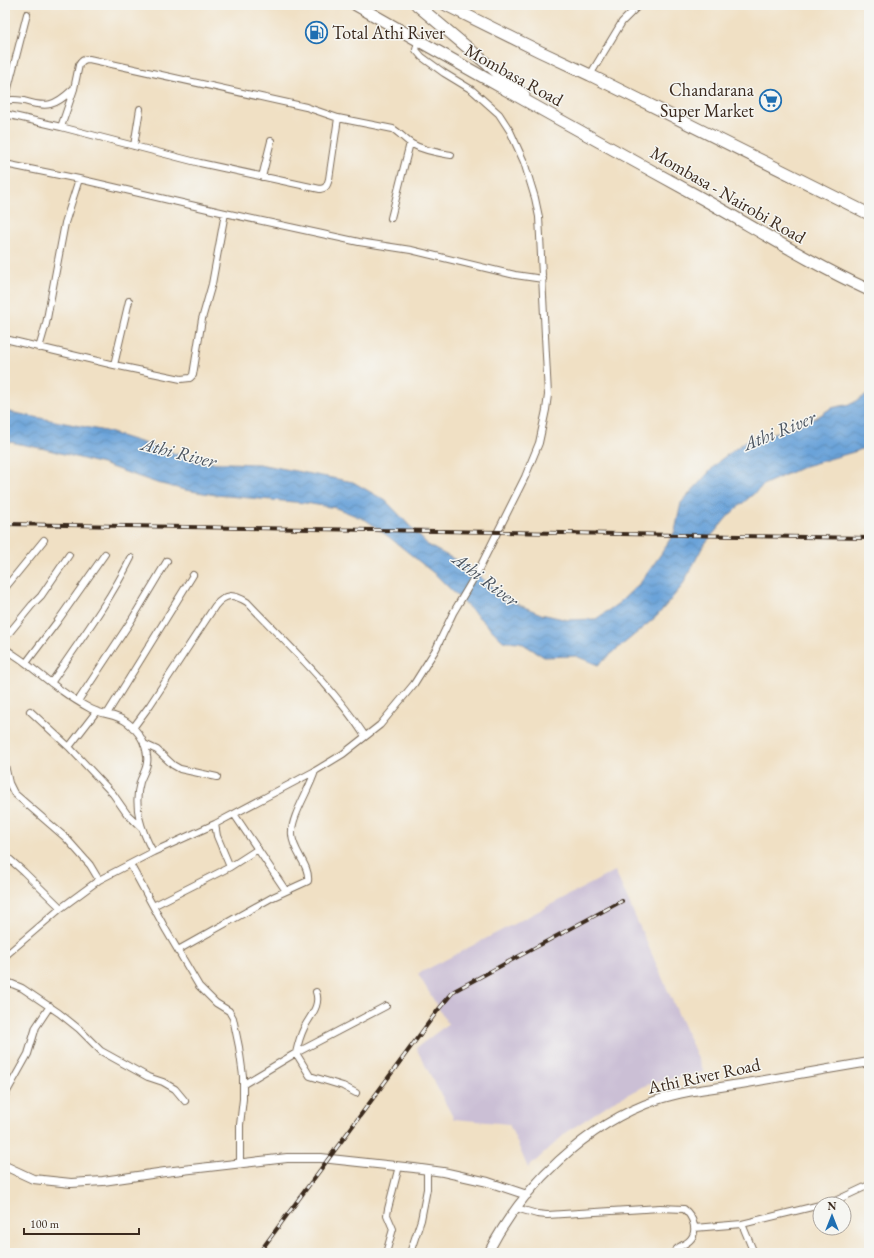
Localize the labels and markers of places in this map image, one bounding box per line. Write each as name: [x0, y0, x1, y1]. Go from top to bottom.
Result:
fuel station icon: Total Athi River: [304, 20, 330, 46]
place label: Total Athi River: [332, 21, 445, 44]
place label: Chandarana Super Market: [660, 78, 755, 122]
supermarket icon: Chandarana Super Market: [757, 87, 783, 113]

